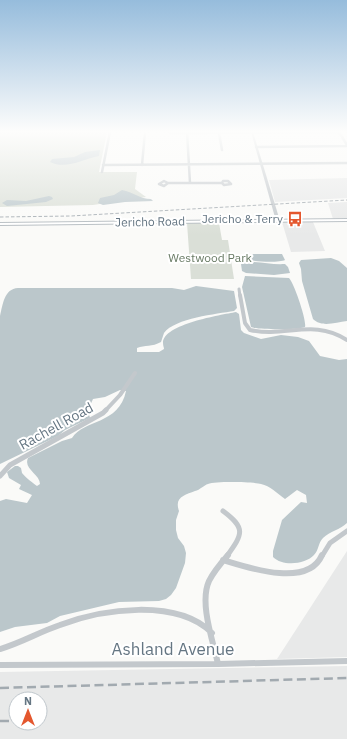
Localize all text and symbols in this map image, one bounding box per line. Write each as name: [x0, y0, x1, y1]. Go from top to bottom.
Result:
bus stop icon: Jericho & Terry: [286, 210, 304, 228]
place label: Jericho & Terry: [202, 211, 283, 226]
street label: Jericho Road: [115, 213, 185, 230]
park label: Westwood Park: [168, 250, 253, 265]
street label: Rachell Road: [16, 398, 96, 454]
street label: Ashland Avenue: [112, 638, 234, 660]
north arrow: [8, 691, 48, 731]
text: N: [24, 694, 32, 708]

